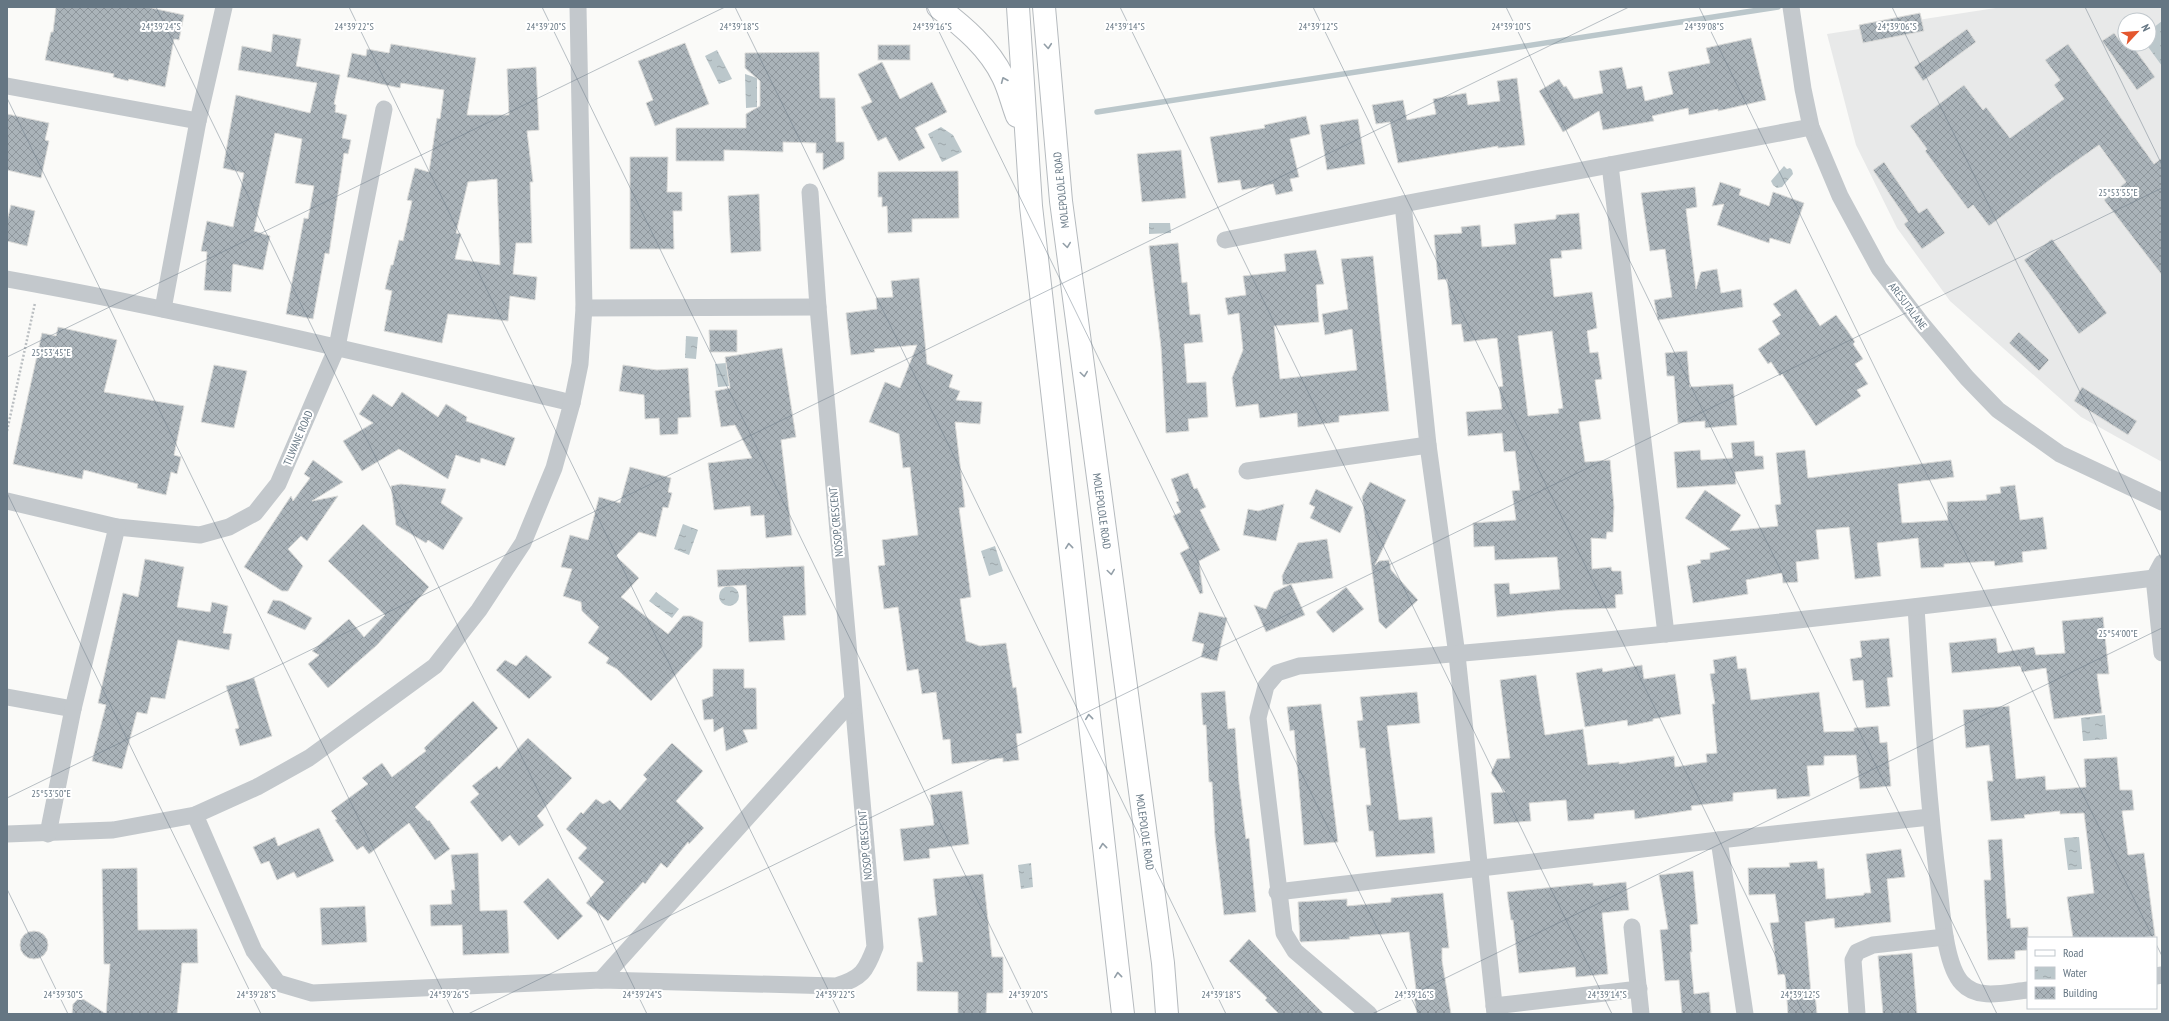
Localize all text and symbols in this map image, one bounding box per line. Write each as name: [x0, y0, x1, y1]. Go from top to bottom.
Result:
north arrow: [2117, 12, 2157, 52]
text: 24°39'24"S: [141, 20, 181, 33]
text: 24°39'22"S: [334, 20, 374, 33]
text: 24°39'20"S: [526, 20, 566, 33]
text: 24°39'18"S: [719, 20, 759, 33]
text: 24°39'16"S: [912, 20, 952, 33]
text: 24°39'14"S: [1105, 20, 1145, 33]
text: 24°39'12"S: [1298, 20, 1338, 33]
text: 24°39'10"S: [1491, 20, 1531, 33]
text: 24°39'08"S: [1684, 20, 1724, 33]
text: 24°39'06"S: [1877, 20, 1917, 33]
text: N: [2138, 22, 2154, 33]
one-way arrow: [1043, 43, 1052, 49]
one-way arrow: [1001, 77, 1009, 85]
street label: MOLEPOLOLE ROAD: [1050, 151, 1072, 229]
text: 25°53'55"E: [2098, 186, 2138, 199]
one-way arrow: [1062, 242, 1071, 248]
street label: ARESUTALANE: [1886, 280, 1930, 333]
text: 25°53'45"E: [31, 346, 71, 359]
one-way arrow: [1079, 371, 1088, 377]
street label: TILWANE ROAD: [280, 408, 316, 468]
street label: MOLEPOLOLE ROAD: [1090, 472, 1114, 550]
street label: NOSOP CRESCENT: [826, 486, 846, 557]
one-way arrow: [1065, 543, 1074, 549]
one-way arrow: [1106, 569, 1115, 575]
text: 25°54'00"E: [2098, 627, 2138, 640]
one-way arrow: [1085, 714, 1094, 720]
text: 25°53'50"E: [31, 787, 71, 800]
street label: MOLEPOLOLE ROAD: [1133, 793, 1157, 871]
street label: NOSOP CRESCENT: [855, 809, 875, 880]
one-way arrow: [1099, 843, 1108, 849]
legend: [2027, 937, 2157, 1009]
text: Road: [2063, 945, 2083, 960]
text: Water: [2063, 965, 2088, 980]
one-way arrow: [1114, 972, 1123, 978]
text: Building: [2063, 985, 2098, 1000]
text: 24°39'30"S: [43, 988, 83, 1001]
text: 24°39'28"S: [236, 988, 276, 1001]
text: 24°39'26"S: [429, 988, 469, 1001]
text: 24°39'24"S: [622, 988, 662, 1001]
text: 24°39'22"S: [815, 988, 855, 1001]
text: 24°39'20"S: [1008, 988, 1048, 1001]
text: 24°39'18"S: [1201, 988, 1241, 1001]
text: 24°39'16"S: [1394, 988, 1434, 1001]
text: 24°39'14"S: [1587, 988, 1627, 1001]
text: 24°39'12"S: [1780, 988, 1820, 1001]

